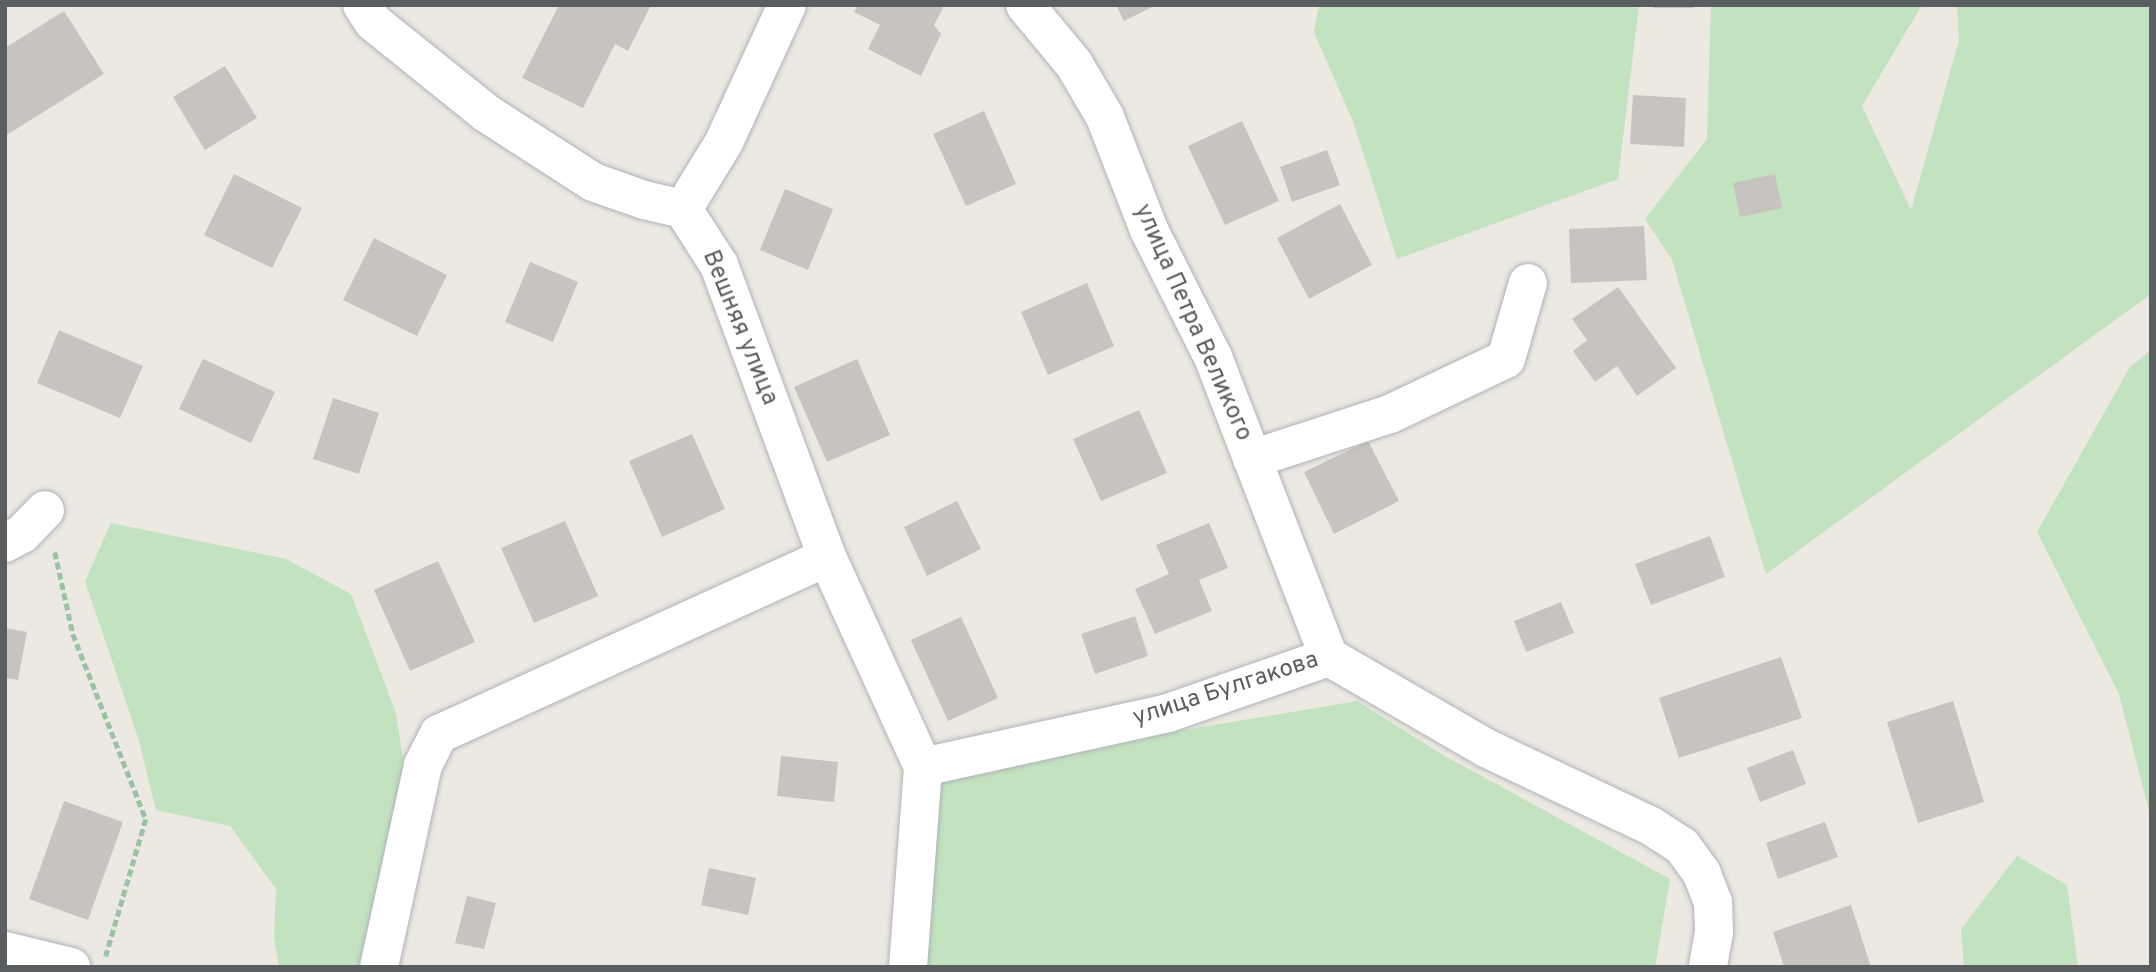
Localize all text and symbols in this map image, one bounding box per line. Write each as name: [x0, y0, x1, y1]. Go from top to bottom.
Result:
street label: улица Петра Великого: [1127, 200, 1257, 446]
street label: Вешняя улица: [695, 246, 783, 410]
street label: улица Булгакова: [1130, 646, 1322, 734]

